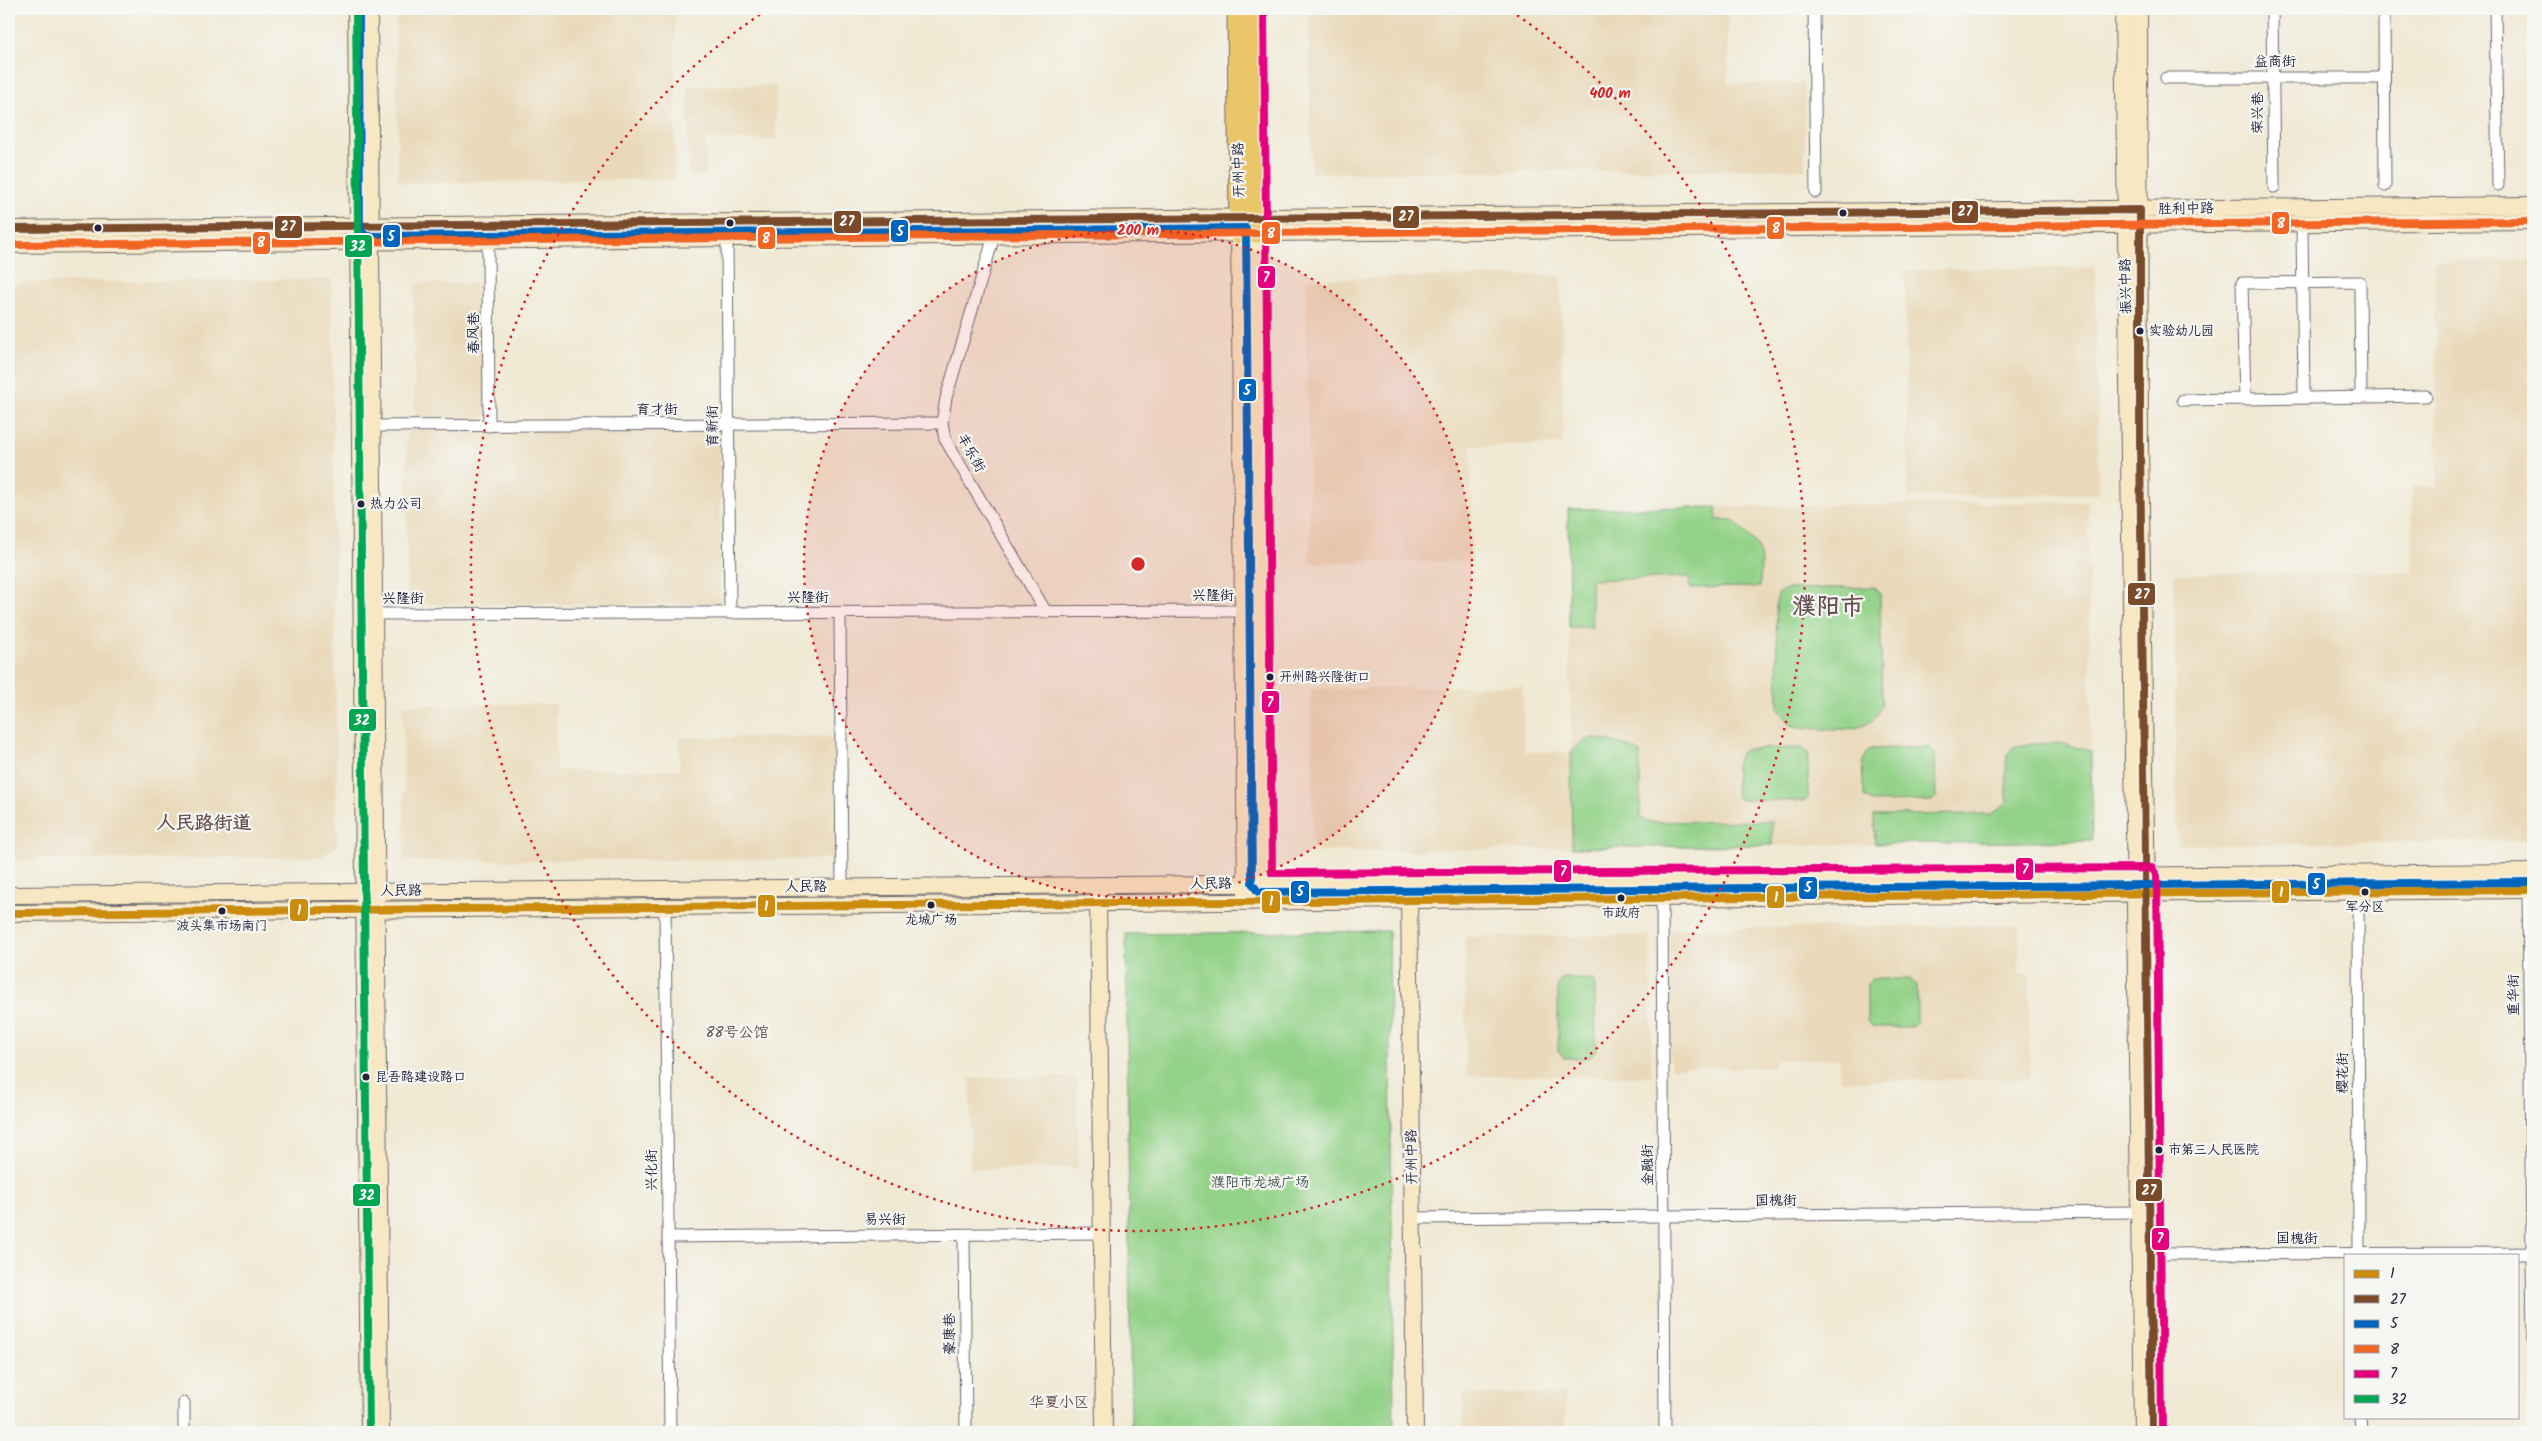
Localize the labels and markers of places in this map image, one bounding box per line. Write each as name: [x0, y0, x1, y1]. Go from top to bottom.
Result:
unlabelled marker: [1838, 208, 1848, 218]
unlabelled marker: [725, 218, 735, 228]
unlabelled marker: [93, 223, 103, 233]
place label: 实验幼儿园: [2149, 321, 2214, 342]
marker: 实验幼儿园: [2135, 326, 2145, 336]
place label: 热力公司: [370, 494, 422, 515]
marker: 热力公司: [356, 499, 366, 509]
centre of rings: [1129, 555, 1147, 573]
place label: 开州路兴隆街口: [1279, 667, 1370, 688]
marker: 开州路兴隆街口: [1265, 672, 1275, 682]
marker: 军分区: [2360, 887, 2370, 897]
marker: 市政府: [1616, 893, 1626, 903]
place label: 军分区: [2345, 897, 2385, 918]
marker: 龙城广场: [926, 900, 936, 910]
place label: 市政府: [1601, 903, 1641, 924]
marker: 波头集市场南门: [217, 906, 227, 916]
place label: 龙城广场: [905, 910, 957, 931]
place label: 波头集市场南门: [176, 916, 268, 937]
place label: 昆吾路建设路口: [375, 1067, 466, 1088]
marker: 昆吾路建设路口: [361, 1072, 371, 1082]
place label: 市第三人民医院: [2168, 1140, 2259, 1161]
marker: 市第三人民医院: [2154, 1145, 2164, 1155]

